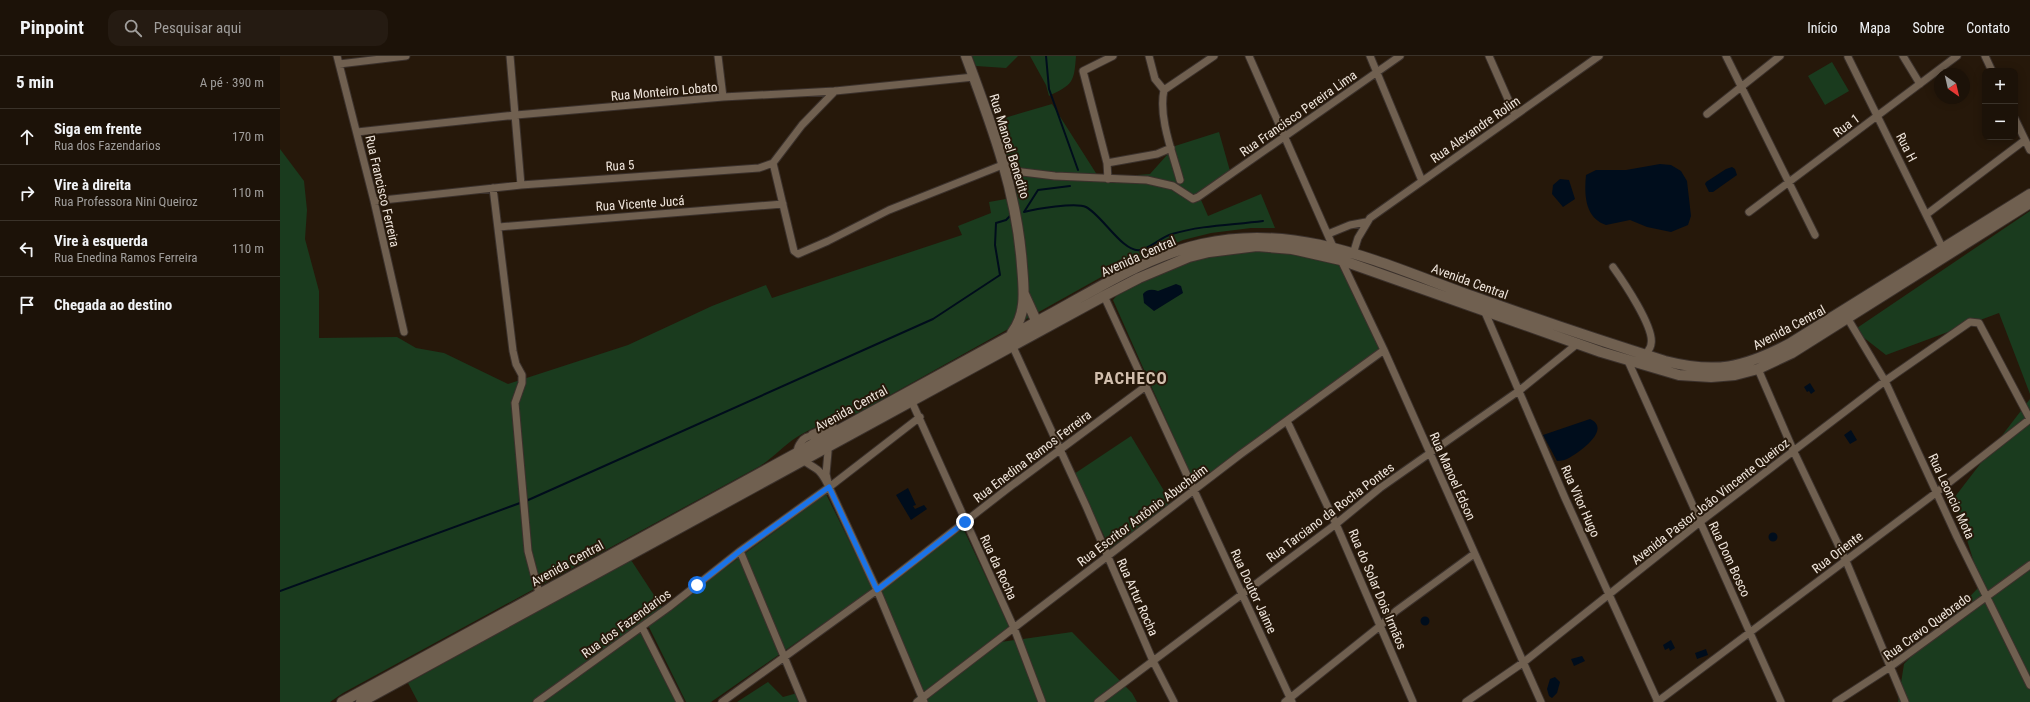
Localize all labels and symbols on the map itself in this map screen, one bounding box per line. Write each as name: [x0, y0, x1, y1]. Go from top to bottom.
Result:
street label: Rua Francisco Pereira Lima: [1237, 67, 1360, 160]
north arrow: [1934, 68, 1970, 104]
street label: Rua Monteiro Lobato: [610, 79, 718, 104]
street label: Rua Manoel Benedito: [986, 92, 1033, 200]
street label: Rua Alexandre Rolim: [1428, 93, 1523, 166]
street label: Rua 1: [1830, 111, 1862, 140]
street label: Rua H: [1893, 130, 1920, 164]
street label: Rua Francisco Ferreira: [362, 134, 403, 248]
street label: Rua 5: [605, 157, 635, 174]
street label: Rua Vicente Jucá: [595, 193, 685, 214]
street label: Avenida Central: [1099, 233, 1178, 280]
street label: Avenida Central: [1430, 261, 1510, 302]
street label: Avenida Central: [1750, 302, 1828, 353]
district label: PACHECO: [1094, 368, 1168, 388]
street label: Avenida Central: [813, 382, 890, 434]
street label: Rua Enedina Ramos Ferreira: [970, 407, 1094, 506]
street label: Rua Manoel Edson: [1426, 430, 1479, 523]
street label: Avenida Pastor João Vincente Queiroz: [1629, 435, 1792, 568]
street label: Rua Leoncio Mota: [1925, 451, 1978, 541]
street label: Rua Tarciano da Rocha Pontes: [1264, 460, 1397, 565]
street label: Rua Escritor Antônio Abuchaim: [1074, 461, 1210, 569]
street label: Rua Vitor Hugo: [1558, 463, 1603, 539]
route end: [956, 513, 974, 531]
street label: Rua Dom Bosco: [1706, 519, 1754, 599]
street label: Rua do Solar Dois Irmãos: [1345, 527, 1410, 652]
street label: Rua Oriente: [1809, 529, 1866, 576]
street label: Rua da Rocha: [977, 532, 1020, 602]
street label: Avenida Central: [529, 537, 606, 589]
street label: Rua Doutor Jaime: [1227, 547, 1280, 636]
street label: Rua Artur Rocha: [1114, 556, 1161, 638]
route start: [688, 576, 706, 594]
street label: Rua dos Fazendarios: [579, 586, 674, 661]
street label: Rua Cravo Quebrado: [1881, 590, 1974, 663]

